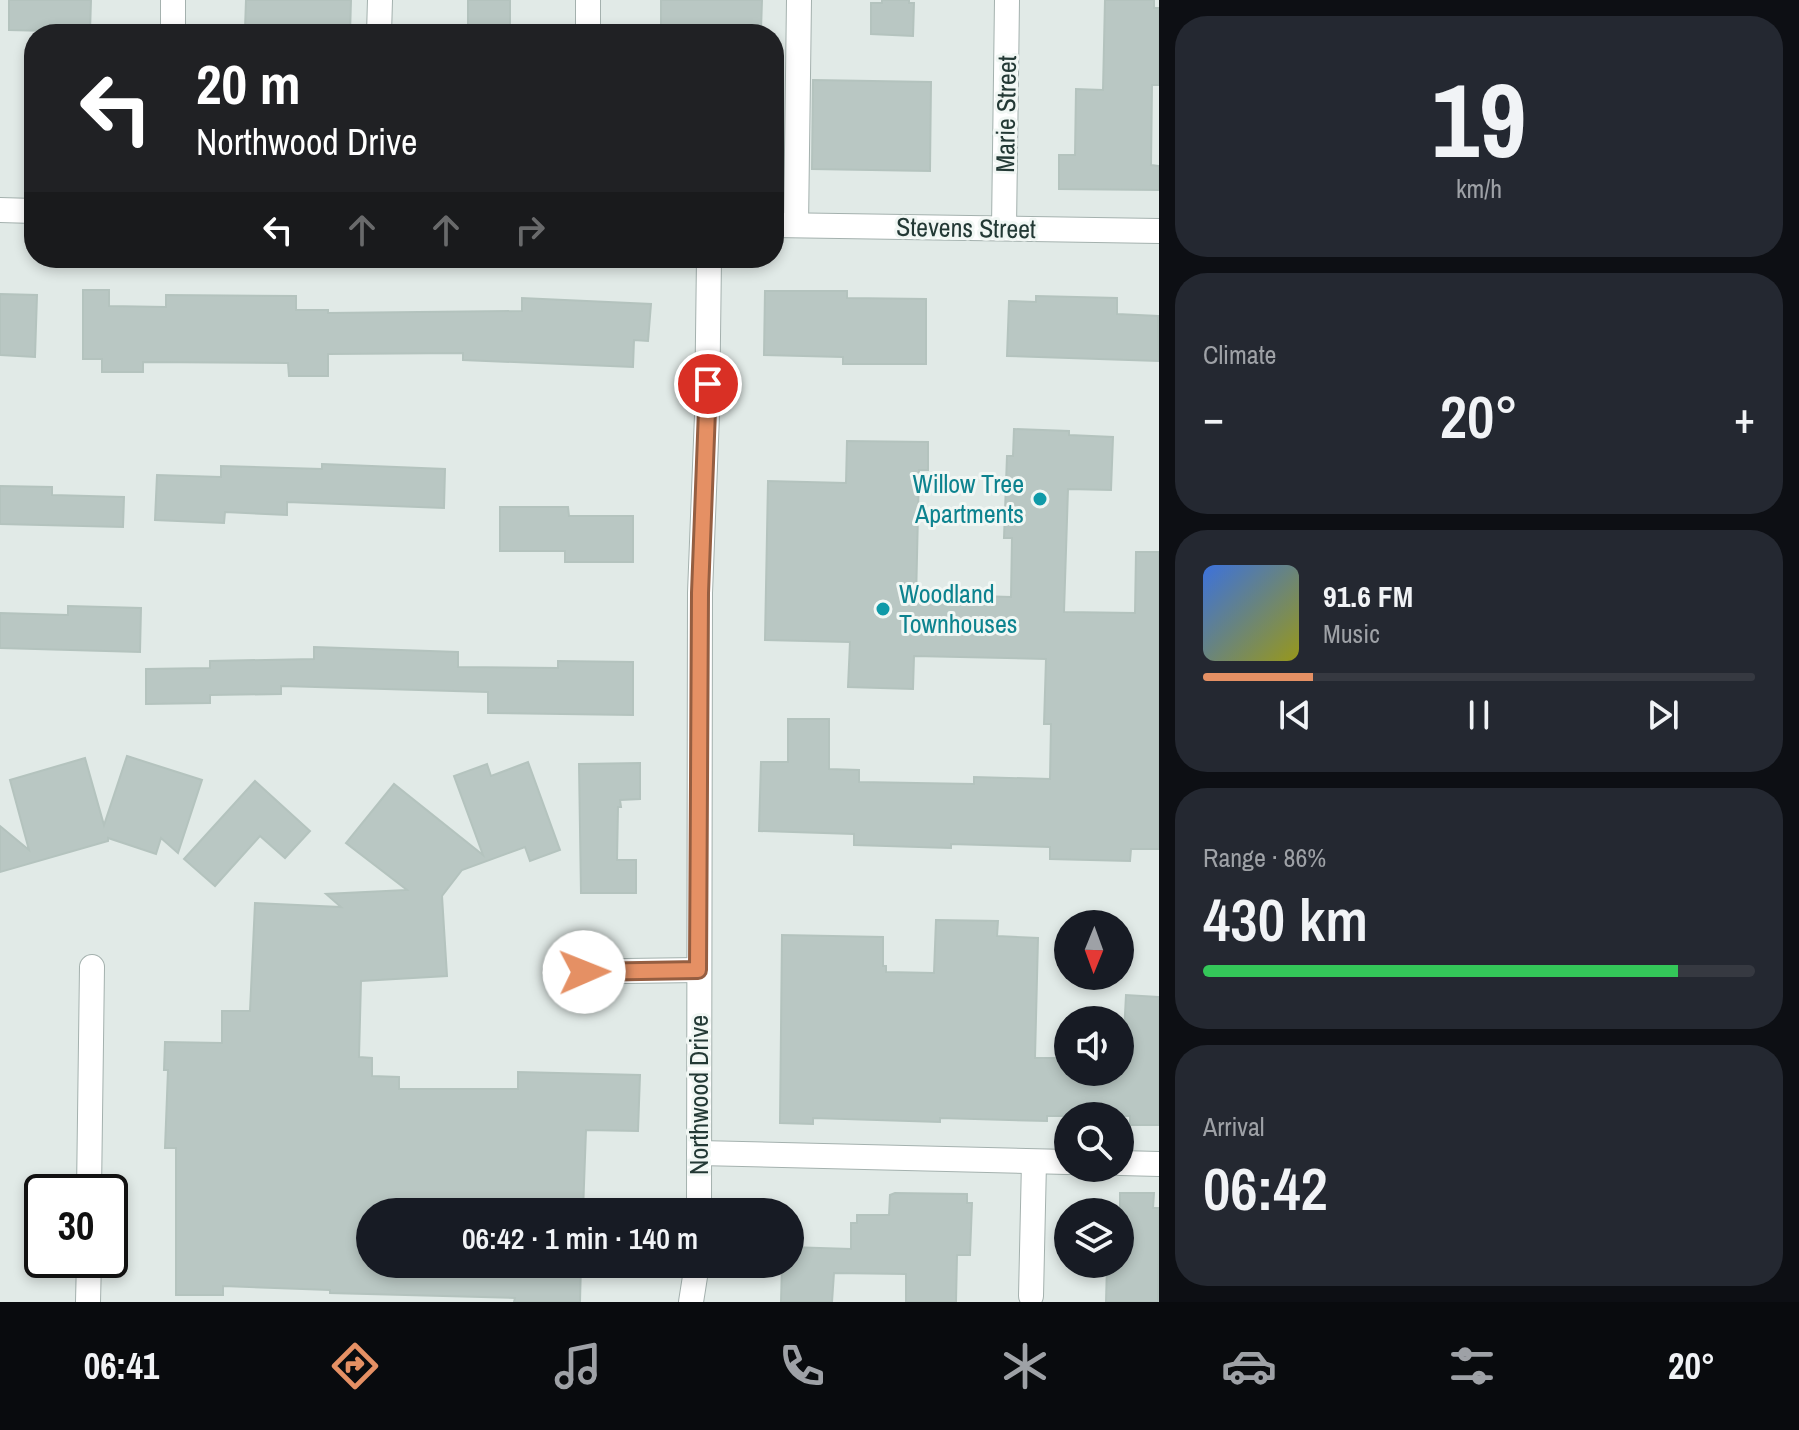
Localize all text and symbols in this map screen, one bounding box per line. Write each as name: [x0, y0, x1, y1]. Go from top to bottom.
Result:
text: 20 m: [196, 46, 301, 121]
text: 19: [1432, 49, 1526, 189]
street label: Marie Street: [987, 55, 1024, 173]
icon: left: [64, 56, 168, 160]
text: Northwood Drive: [196, 118, 417, 166]
text: km/h: [1456, 171, 1502, 206]
icon: left: [256, 208, 300, 252]
icon: ahead: [340, 208, 384, 252]
icon: ahead: [424, 208, 468, 252]
icon: right: [508, 208, 552, 252]
street label: Stevens Street: [896, 209, 1036, 246]
text: Climate: [1203, 337, 1276, 372]
pin: [674, 350, 742, 418]
icon: arrive: [686, 362, 730, 406]
text: 20°: [1440, 376, 1518, 457]
text: −: [1203, 387, 1224, 447]
text: +: [1734, 387, 1755, 447]
place label: Willow Tree Apartments: [913, 466, 1024, 531]
marker: Willow Tree Apartments: [1031, 490, 1049, 508]
place label: Woodland Townhouses: [899, 576, 1018, 641]
text: 91.6 FM: [1323, 576, 1413, 616]
marker: Woodland Townhouses: [874, 600, 892, 618]
text: Music: [1323, 616, 1380, 651]
icon: previous: [1273, 693, 1317, 737]
icon: pause: [1457, 693, 1501, 737]
icon: next: [1641, 693, 1685, 737]
text: Range · 86%: [1203, 840, 1326, 875]
text: 430 km: [1203, 879, 1368, 960]
north arrow: [1054, 910, 1134, 990]
map controls: [1054, 910, 1134, 1278]
position arrow: [542, 930, 626, 1014]
button: sound: [1054, 1006, 1134, 1086]
street label: Northwood Drive: [681, 1015, 716, 1175]
button: search: [1054, 1102, 1134, 1182]
text: Arrival: [1203, 1109, 1265, 1144]
text: 06:42: [1203, 1148, 1328, 1229]
speed limit sign: 30: [24, 1174, 128, 1278]
button: layers: [1054, 1198, 1134, 1278]
text: 06:42 · 1 min · 140 m: [462, 1218, 698, 1258]
icon: directions: [327, 1338, 383, 1394]
icon: music: [550, 1338, 606, 1394]
icon: phone: [774, 1338, 830, 1394]
icon: climate: [997, 1338, 1053, 1394]
icon: car: [1221, 1338, 1277, 1394]
icon: filters: [1444, 1338, 1500, 1394]
text: 06:41: [84, 1342, 159, 1390]
text: 20°: [1668, 1342, 1715, 1390]

